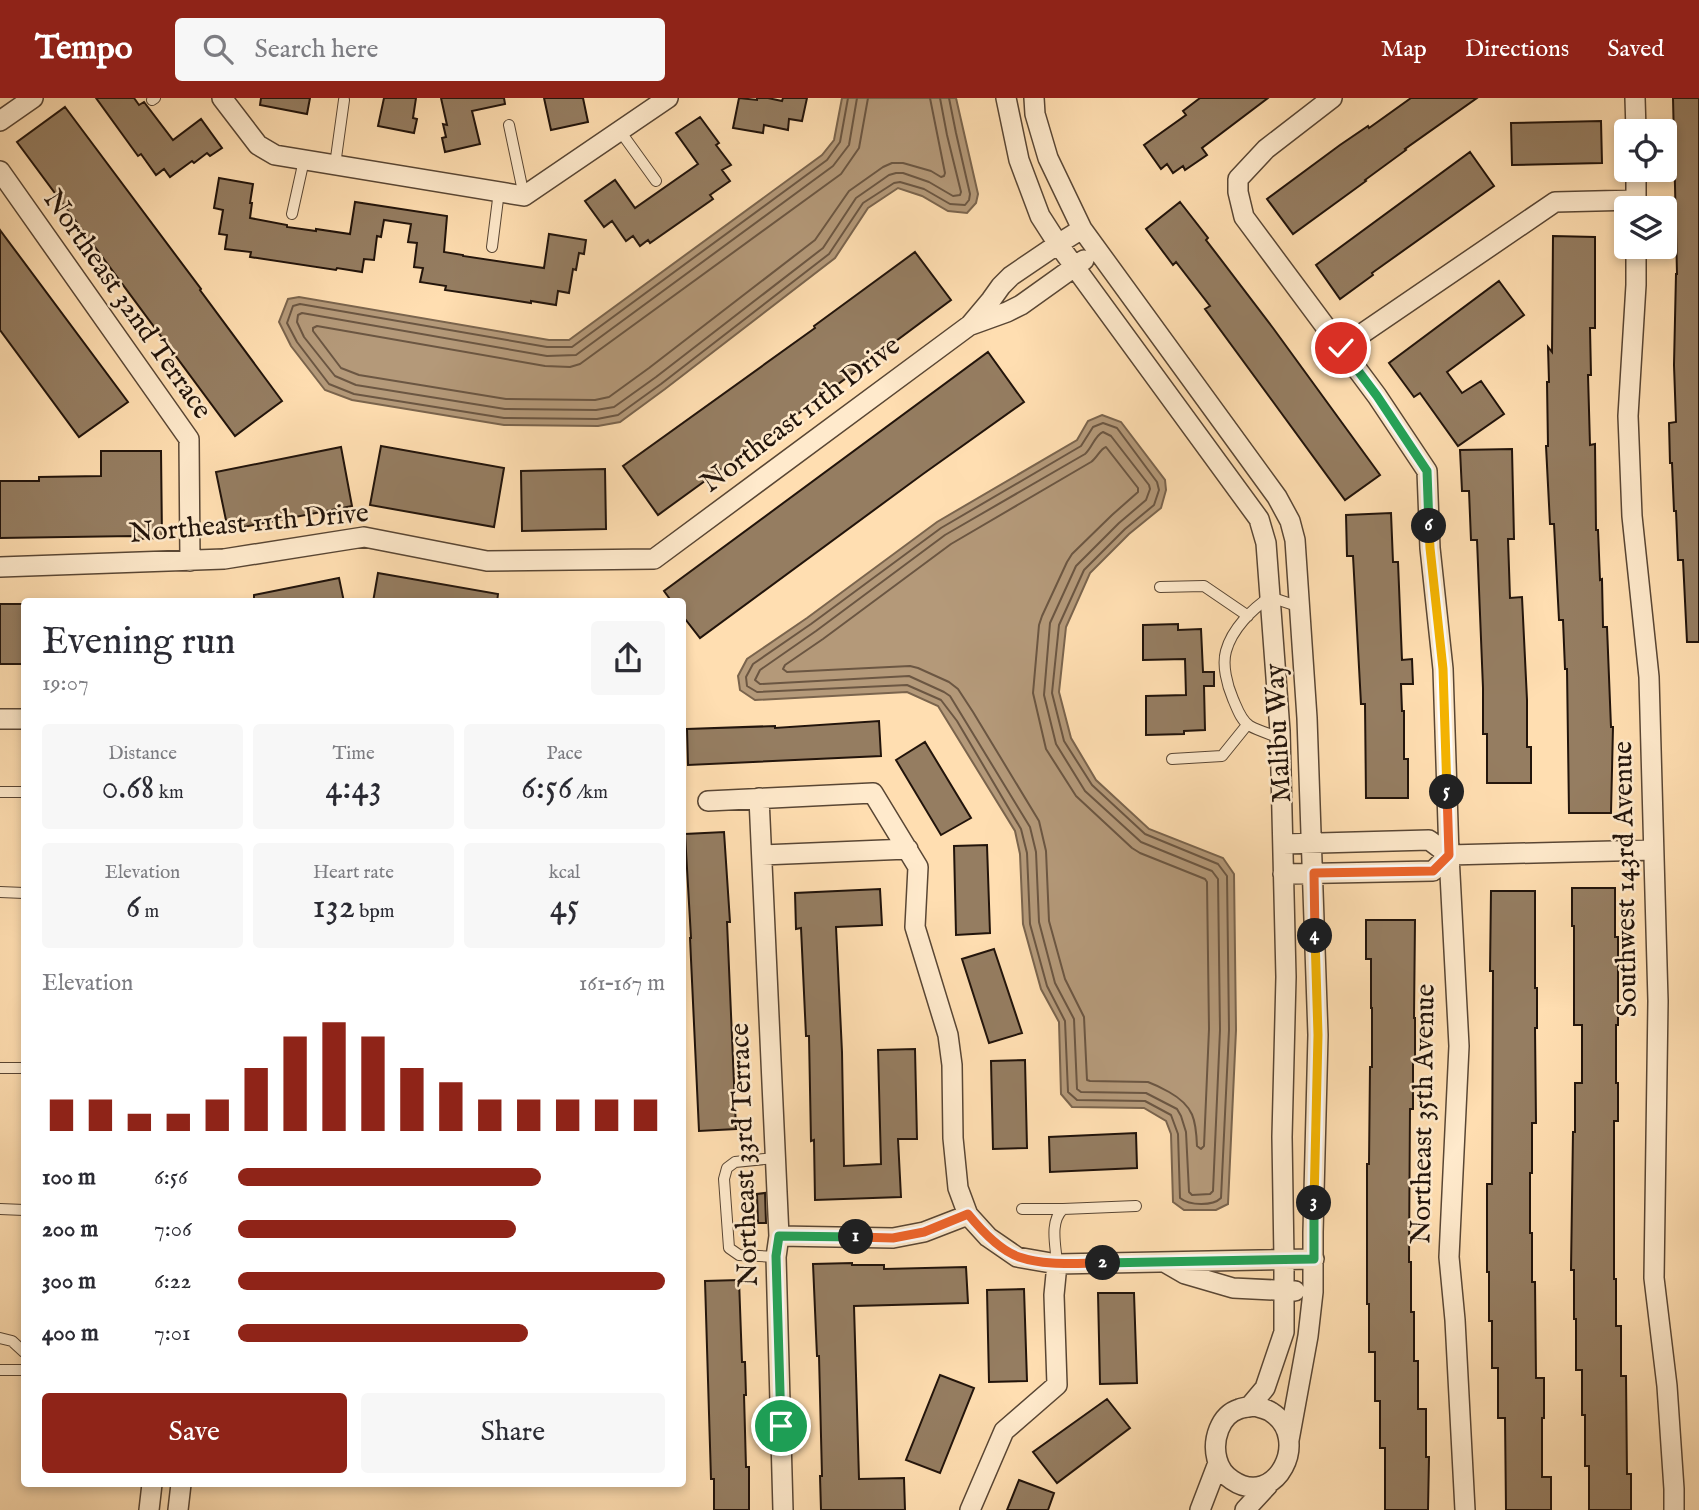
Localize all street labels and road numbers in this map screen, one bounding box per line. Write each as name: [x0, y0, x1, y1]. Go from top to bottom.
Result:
street label: Northeast 32nd Terrace: [35, 184, 219, 426]
street label: Northeast 11th Drive: [694, 329, 908, 501]
street label: Northeast 11th Drive: [128, 496, 370, 552]
street label: Malibu Way: [1258, 662, 1300, 804]
street label: Southwest 143rd Avenue: [1606, 741, 1646, 1017]
street label: Northeast 35th Avenue: [1404, 983, 1444, 1245]
street label: Northeast 33rd Terrace: [723, 1022, 767, 1288]

